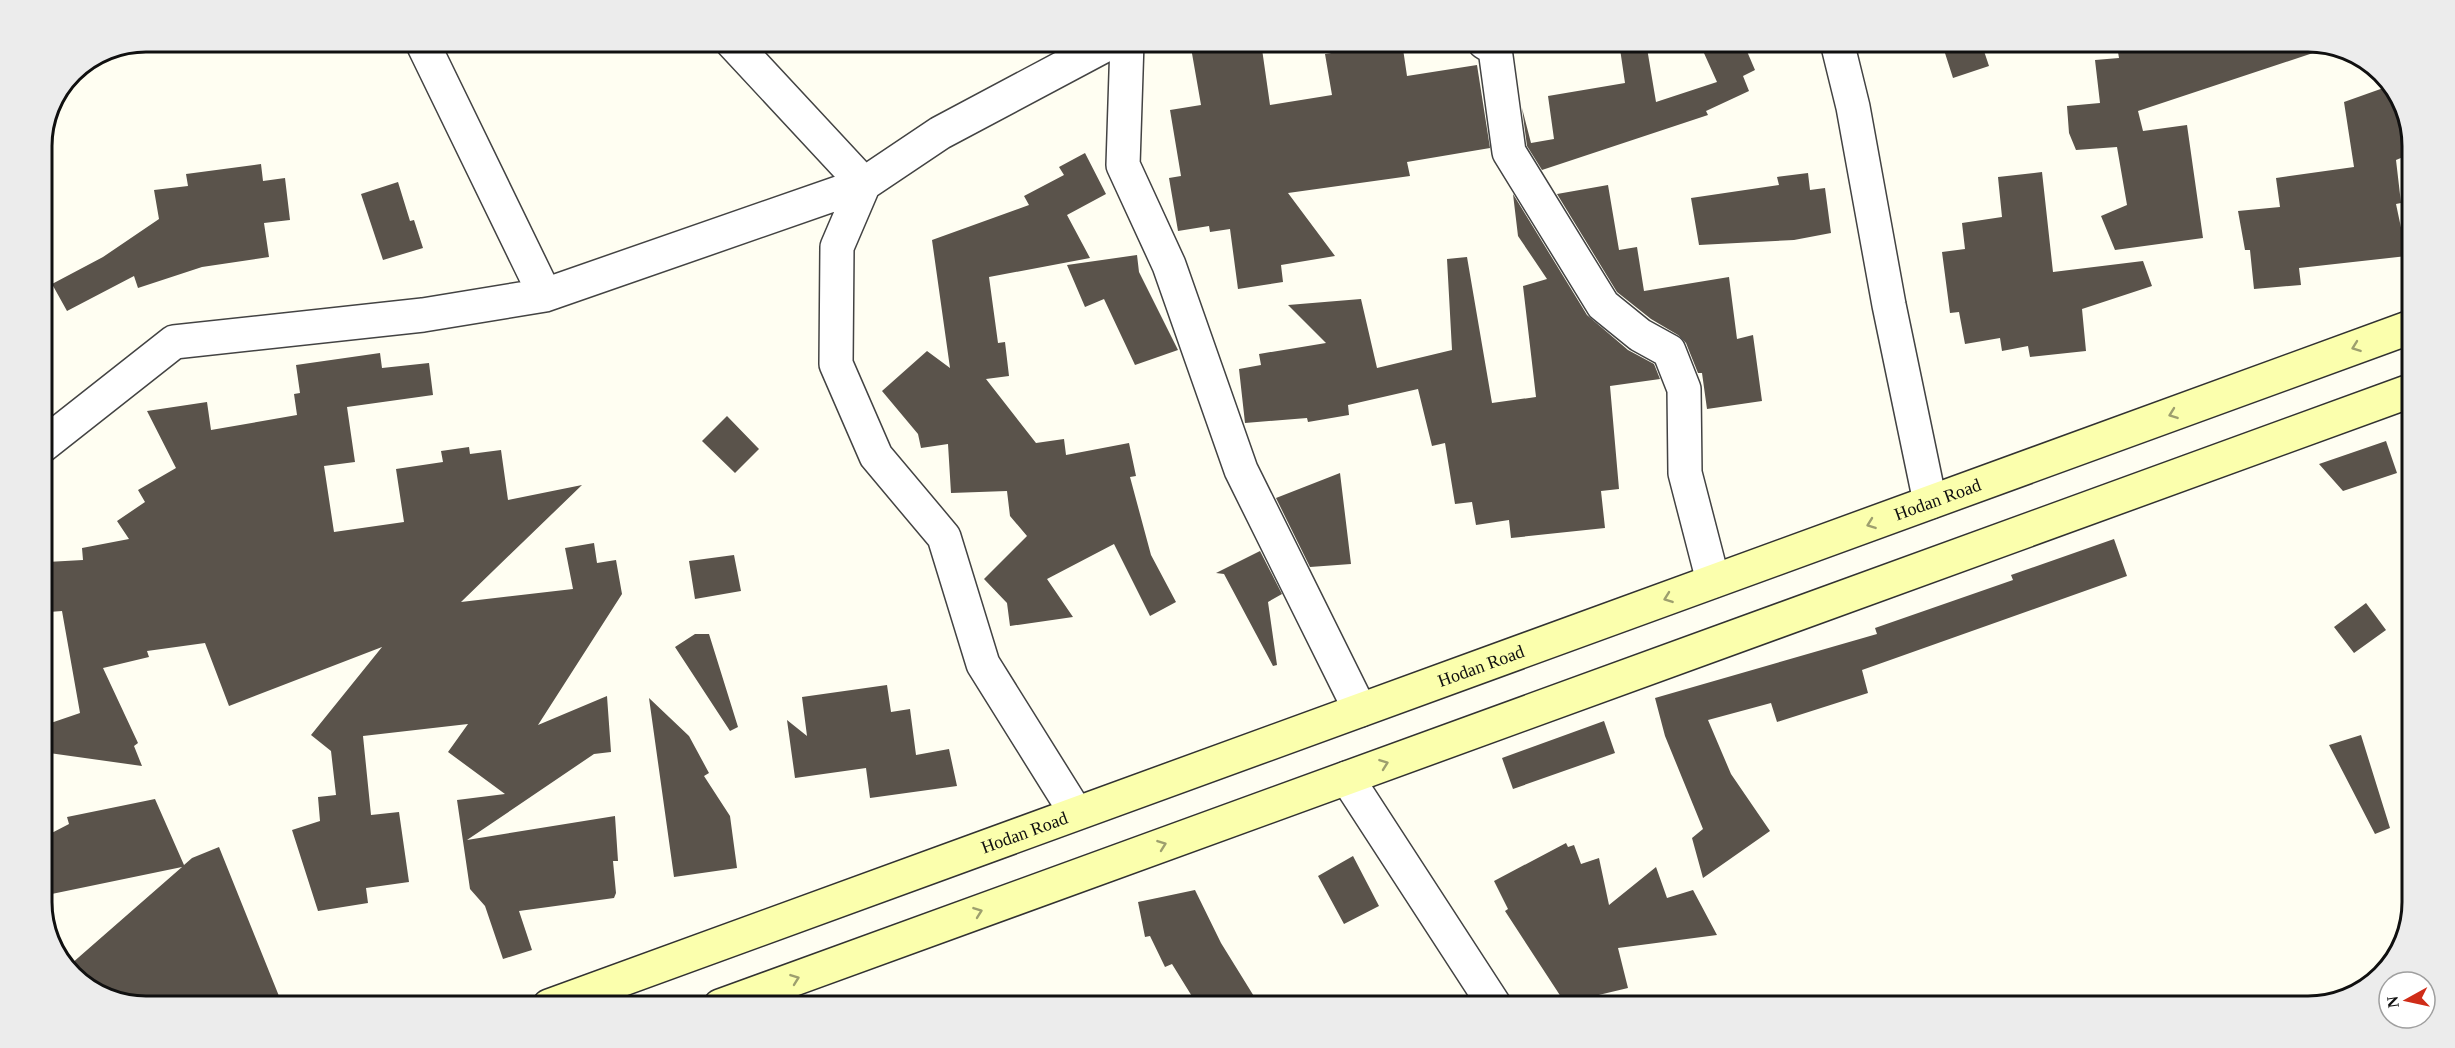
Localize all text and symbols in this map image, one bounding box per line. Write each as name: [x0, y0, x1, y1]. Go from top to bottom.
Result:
one-way arrow: [2351, 339, 2362, 352]
one-way arrow: [2168, 406, 2179, 419]
street label: Hodan Road: [1892, 475, 1984, 525]
one-way arrow: [1866, 516, 1877, 529]
one-way arrow: [1664, 590, 1674, 603]
street label: Hodan Road: [1435, 641, 1527, 691]
one-way arrow: [1378, 759, 1389, 772]
street label: Hodan Road: [978, 808, 1070, 858]
one-way arrow: [1156, 840, 1166, 853]
one-way arrow: [972, 907, 983, 919]
north arrow: [2377, 970, 2437, 1030]
one-way arrow: [789, 973, 800, 986]
text: N: [2383, 995, 2402, 1009]

